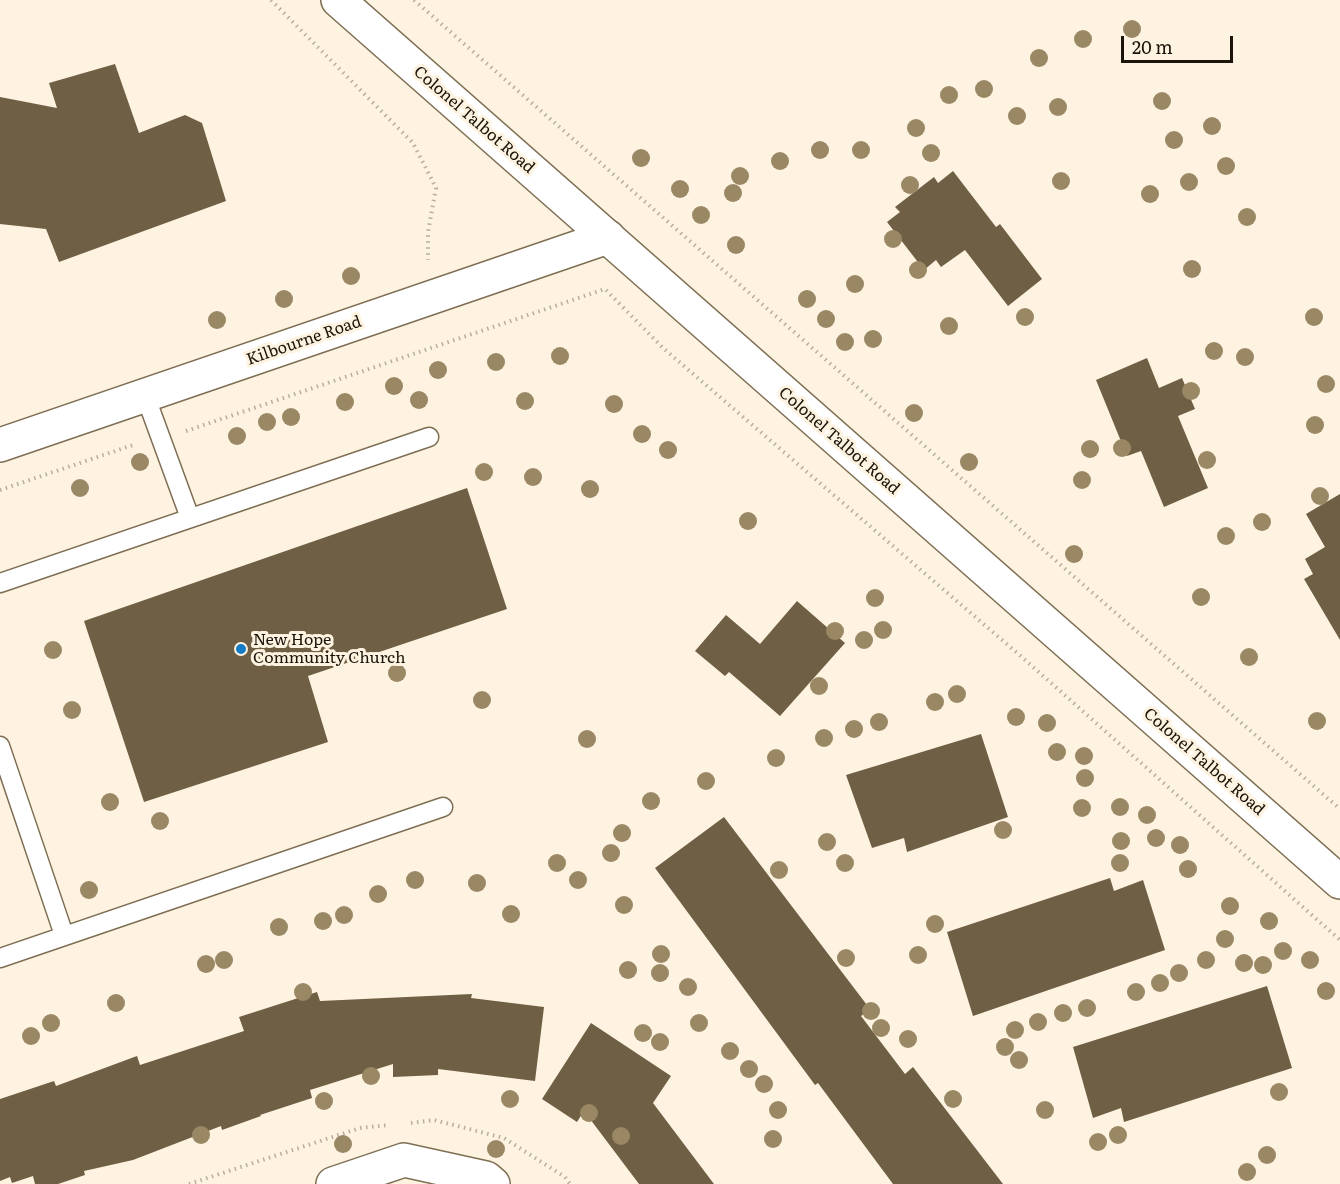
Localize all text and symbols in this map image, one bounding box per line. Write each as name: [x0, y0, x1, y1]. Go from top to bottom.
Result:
scale bar: [1124, 24, 1236, 62]
text: 20 m: [1132, 33, 1173, 60]
street label: Colonel Talbot Road: [410, 62, 538, 178]
street label: Kilbourne Road: [244, 312, 364, 370]
street label: Colonel Talbot Road: [775, 383, 903, 499]
place label: New Hope Community Church: [253, 630, 406, 668]
marker: New Hope Community Church: [234, 642, 248, 656]
street label: Colonel Talbot Road: [1140, 704, 1268, 820]

